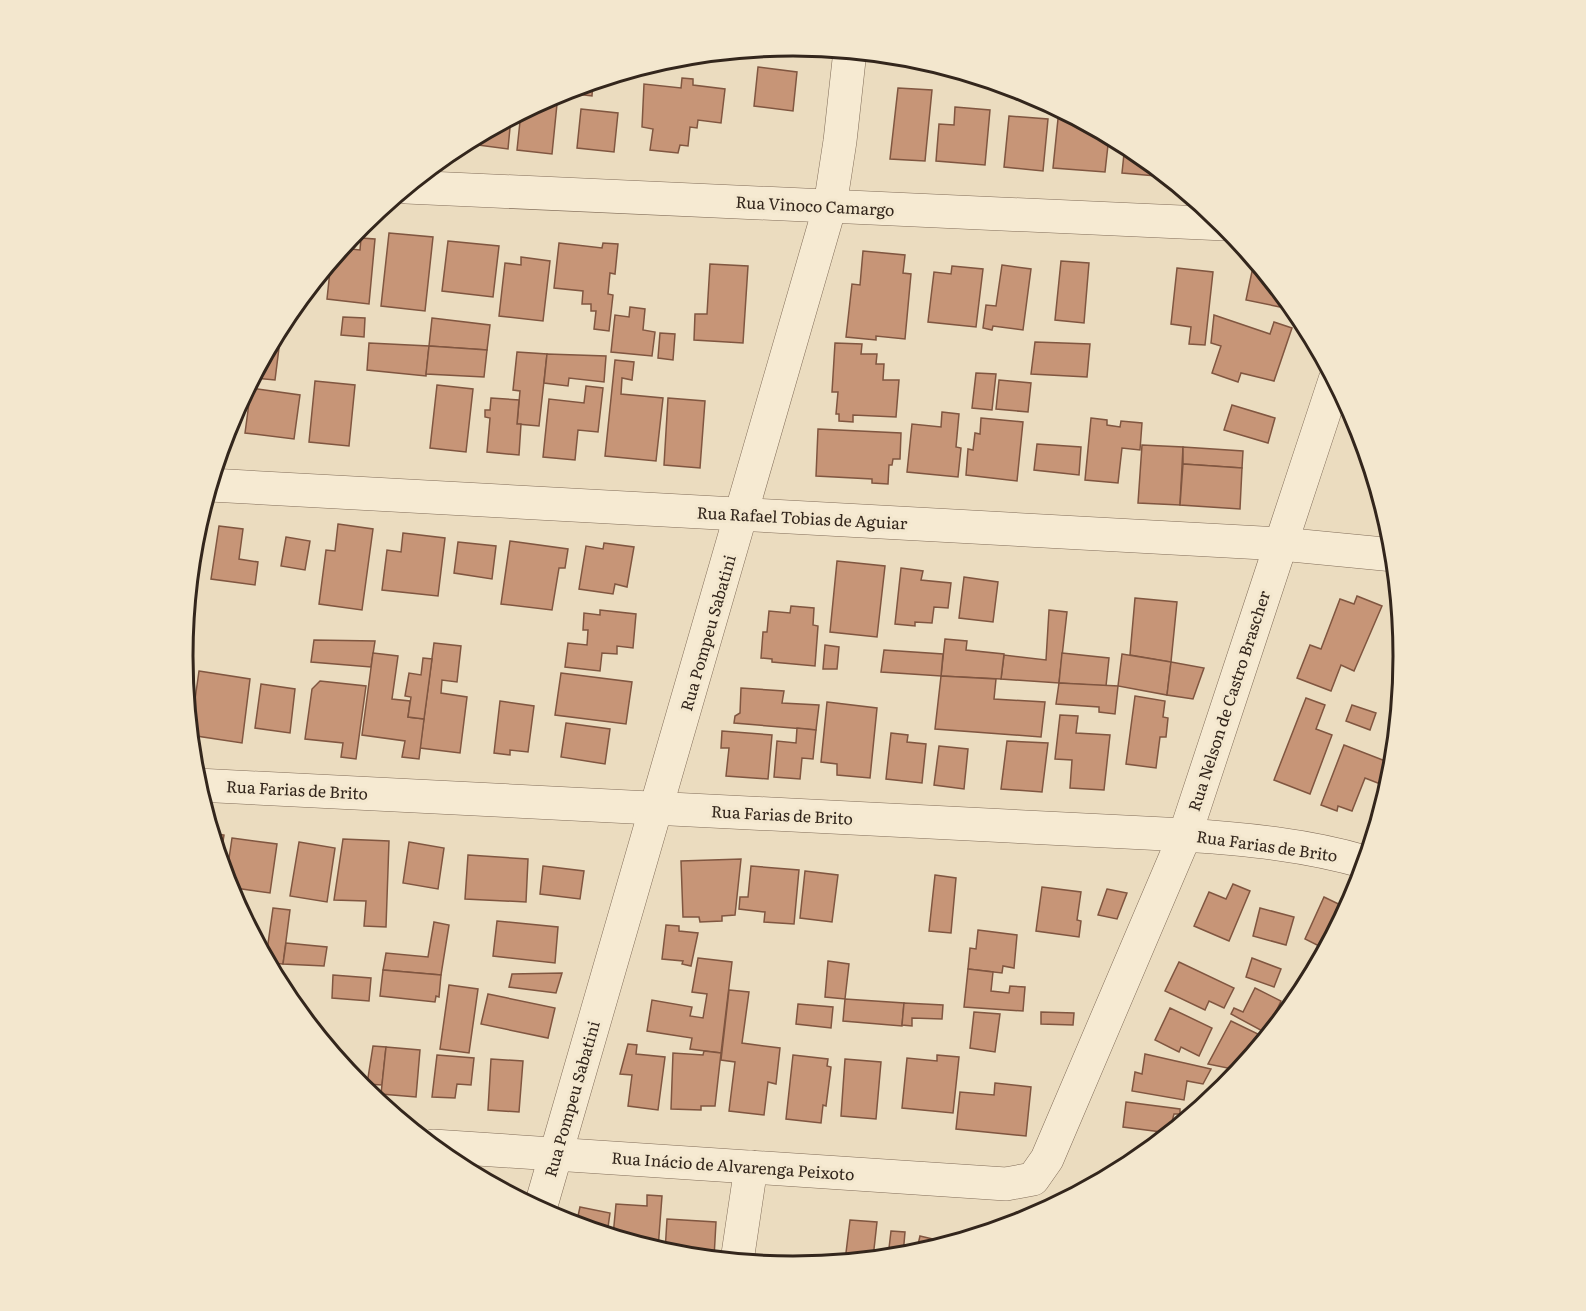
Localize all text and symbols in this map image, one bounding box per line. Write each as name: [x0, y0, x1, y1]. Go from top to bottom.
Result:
street label: Rua Vinoco Camargo: [735, 189, 895, 221]
street label: Rua Rafael Tobias de Aguiar: [696, 499, 908, 535]
street label: Rua Pompeu Sabatini: [673, 552, 741, 714]
street label: Rua Nelson de Castro Brascher: [1181, 587, 1275, 814]
street label: Rua Farias de Brito: [225, 773, 369, 805]
street label: Rua Farias de Brito: [710, 798, 854, 830]
street label: Rua Farias de Brito: [1195, 823, 1339, 867]
street label: Rua Pompeu Sabatini: [537, 1018, 605, 1180]
street label: Rua Inácio de Alvarenga Peixoto: [611, 1145, 855, 1185]

